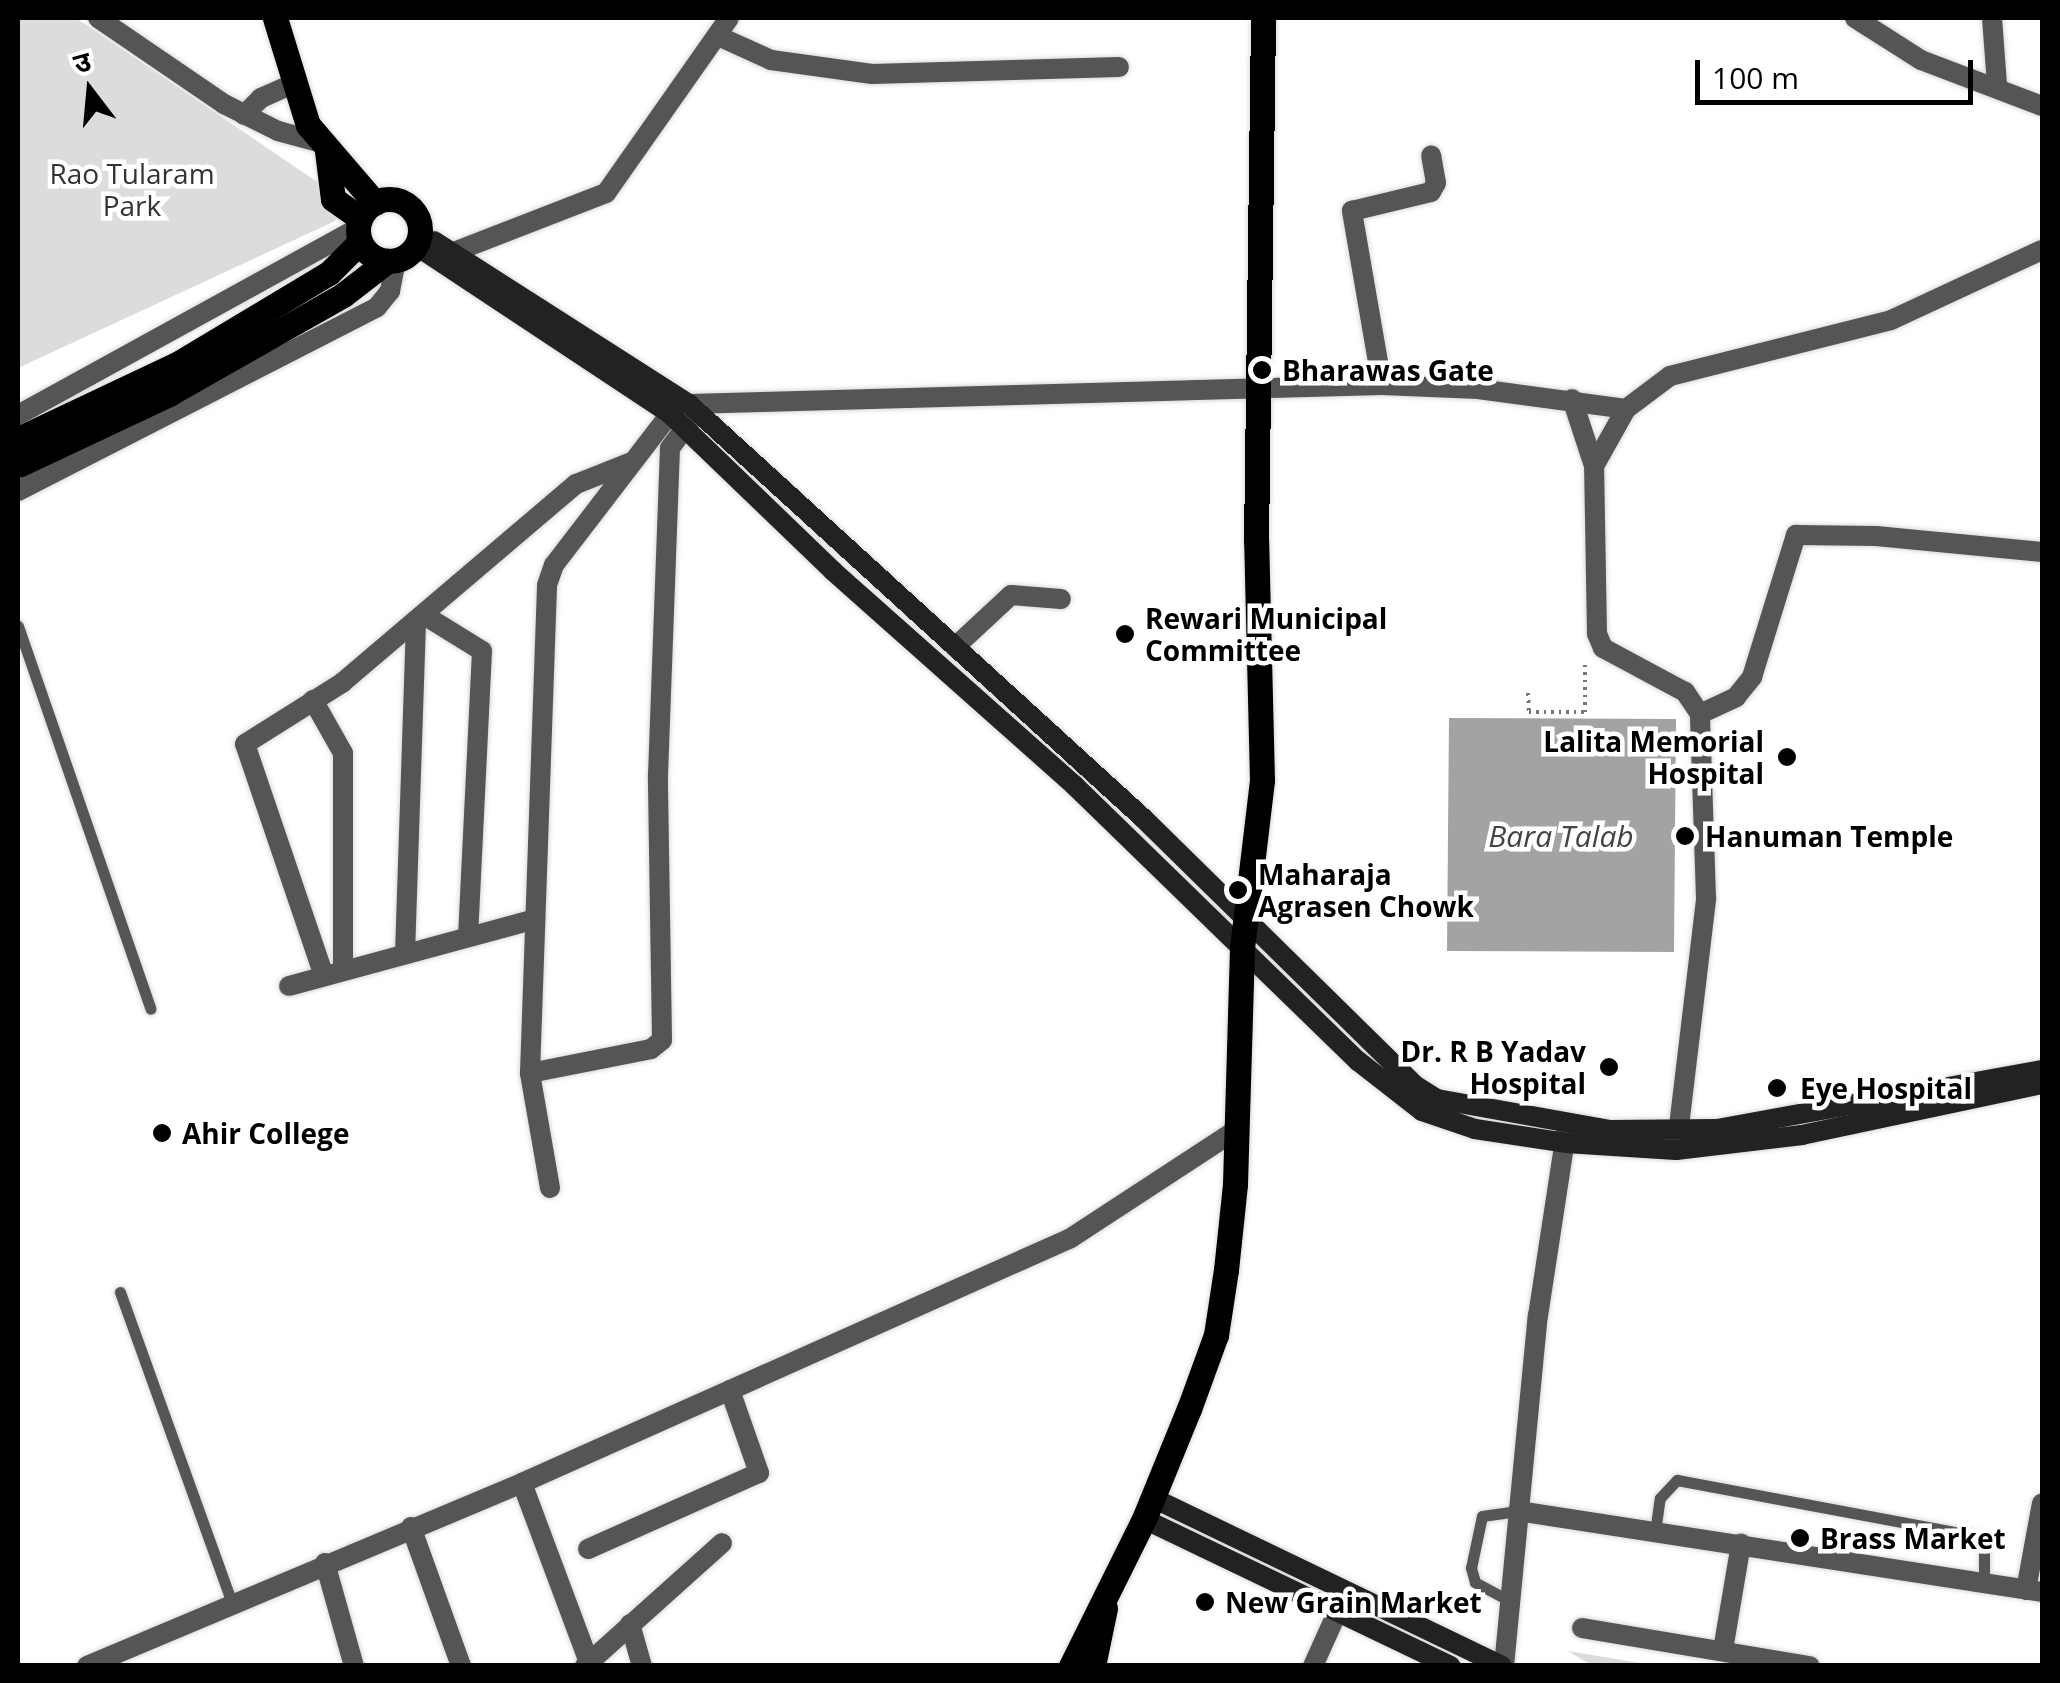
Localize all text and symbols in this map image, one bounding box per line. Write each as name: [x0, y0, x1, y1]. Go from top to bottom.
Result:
north arrow: [40, 40, 140, 140]
scale bar: [1700, 40, 1978, 102]
text: उ: [69, 41, 95, 82]
text: 100 m: [1712, 57, 1799, 98]
park label: Rao Tularam Park: [49, 156, 215, 222]
place label: Bharawas Gate: [1282, 353, 1494, 387]
marker: Bharawas Gate: [1251, 359, 1273, 381]
place label: Rewari Municipal Committee: [1145, 601, 1387, 667]
marker: Rewari Municipal Committee: [1114, 623, 1136, 645]
place label: Lalita Memorial Hospital: [1543, 724, 1764, 790]
marker: Lalita Memorial Hospital: [1774, 744, 1800, 770]
water label: Bara Talab: [1488, 818, 1634, 854]
place label: Hanuman Temple: [1705, 819, 1953, 853]
marker: Hanuman Temple: [1674, 825, 1696, 847]
place label: Maharaja Agrasen Chowk: [1258, 857, 1474, 923]
marker: Maharaja Agrasen Chowk: [1227, 879, 1249, 901]
place label: Dr. R B Yadav Hospital: [1401, 1034, 1586, 1100]
marker: Dr. R B Yadav Hospital: [1596, 1054, 1622, 1080]
place label: Eye Hospital: [1800, 1071, 1972, 1105]
marker: Eye Hospital: [1764, 1075, 1790, 1101]
place label: Ahir College: [182, 1116, 349, 1150]
marker: Ahir College: [151, 1122, 173, 1144]
place label: Brass Market: [1820, 1521, 2006, 1555]
marker: Brass Market: [1789, 1527, 1811, 1549]
place label: New Grain Market: [1225, 1585, 1482, 1619]
marker: New Grain Market: [1194, 1591, 1216, 1613]

